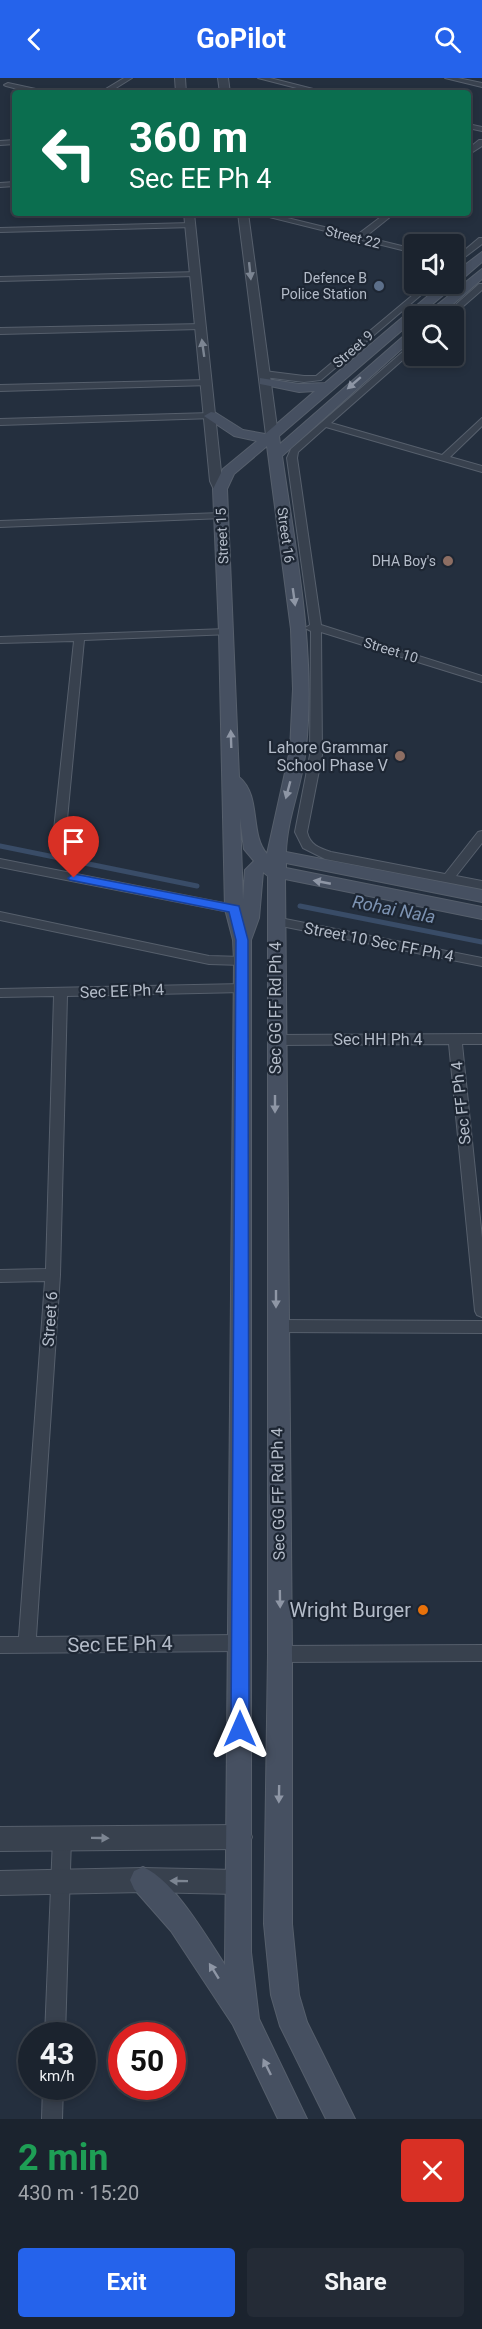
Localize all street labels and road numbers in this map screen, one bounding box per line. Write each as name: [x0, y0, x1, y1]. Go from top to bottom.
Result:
street label: Street 22: [324, 222, 382, 252]
street label: Street 9: [330, 327, 376, 371]
street label: Street 16: [274, 506, 298, 564]
street label: Street 15: [213, 507, 231, 564]
street label: Street 10: [362, 634, 420, 666]
street label: Street 10 Sec FF Ph 4: [303, 918, 455, 966]
street label: Sec GG FF Rd Ph 4: [266, 942, 285, 1074]
street label: Sec EE Ph 4: [80, 980, 164, 1002]
street label: Sec HH Ph 4: [334, 1030, 423, 1049]
street label: Sec FF Ph 4: [447, 1060, 475, 1146]
street label: Street 6: [39, 1291, 61, 1347]
street label: Sec GG FF Rd Ph 4: [267, 1428, 289, 1560]
street label: Sec EE Ph 4: [67, 1631, 173, 1657]

